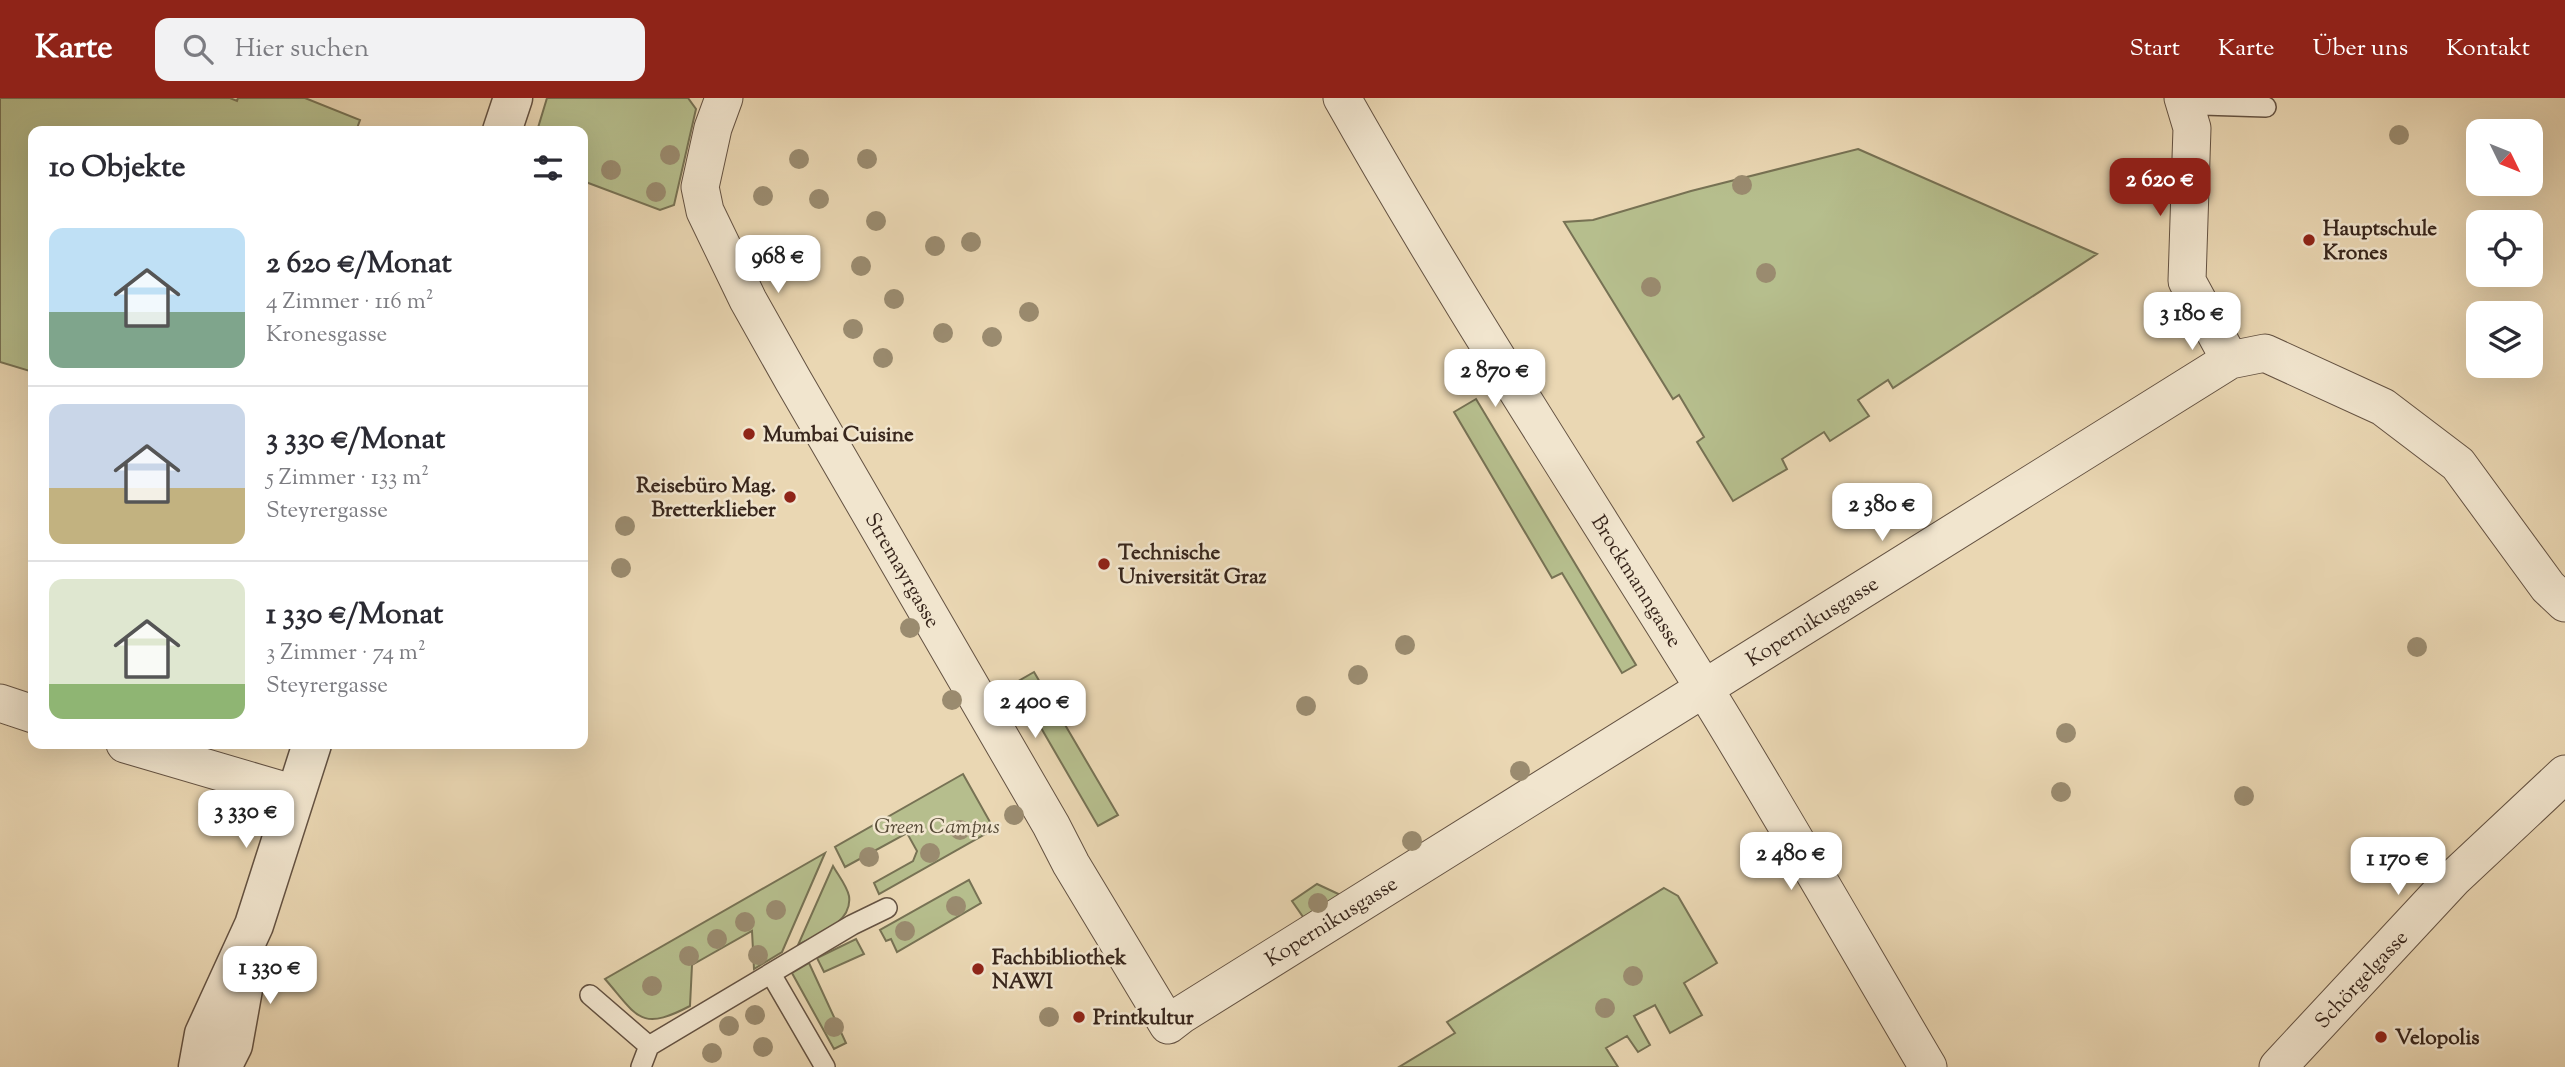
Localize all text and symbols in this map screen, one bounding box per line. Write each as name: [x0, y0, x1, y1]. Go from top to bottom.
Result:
search box: [155, 18, 645, 81]
text: Karte: [35, 25, 113, 73]
icon: search: [179, 30, 217, 68]
text: Hier suchen: [235, 31, 369, 68]
text: Start: [2129, 32, 2180, 66]
text: Karte: [2218, 32, 2274, 66]
text: Über uns: [2312, 32, 2408, 66]
text: Kontakt: [2446, 32, 2530, 66]
north arrow: [2466, 119, 2543, 196]
map controls: [2466, 119, 2543, 378]
text: 10 Objekte: [49, 147, 185, 190]
icon: filters: [529, 149, 567, 187]
pin: 2 620 €: [2095, 158, 2225, 218]
text: 2 620 €: [2126, 164, 2194, 197]
button: locate: [2466, 210, 2543, 287]
place label: Hauptschule Krones: [2323, 215, 2437, 269]
marker: Hauptschule Krones: [2301, 232, 2317, 248]
pin: 968 €: [729, 236, 827, 295]
text: 968 €: [751, 241, 805, 274]
text: 2 620 €/Monat: [266, 243, 452, 286]
icon: home: [105, 256, 189, 340]
text: 4 Zimmer · 116 m²: [266, 286, 433, 319]
pin: 3 180 €: [2127, 292, 2257, 352]
text: 3 180 €: [2160, 298, 2224, 331]
button: layers: [2466, 301, 2543, 378]
text: Kronesgasse: [266, 319, 387, 352]
pin: 2 870 €: [1430, 350, 1560, 409]
text: 2 870 €: [1460, 355, 1530, 388]
text: 3 330 €/Monat: [266, 419, 445, 462]
place label: Mumbai Cuisine: [763, 421, 914, 451]
marker: Mumbai Cuisine: [741, 426, 757, 442]
icon: home: [105, 432, 189, 516]
text: 5 Zimmer · 133 m²: [266, 462, 429, 495]
place label: Reisebüro Mag. Bretterklieber: [636, 472, 776, 526]
pin: 2 380 €: [1817, 484, 1947, 543]
marker: Reisebüro Mag. Bretterklieber: [782, 489, 798, 505]
text: 2 380 €: [1848, 489, 1916, 522]
text: Steyrergasse: [266, 495, 388, 528]
street label: Stremayrgasse: [856, 508, 946, 634]
street label: Brockmanngasse: [1582, 510, 1688, 654]
place label: Technische Universität Graz: [1118, 539, 1267, 593]
marker: Technische Universität Graz: [1096, 556, 1112, 572]
street label: Kopernikusgasse: [1741, 570, 1885, 675]
text: 1 330 €/Monat: [266, 594, 443, 637]
icon: home: [105, 607, 189, 691]
text: 3 Zimmer · 74 m²: [266, 637, 426, 670]
text: Steyrergasse: [266, 670, 388, 703]
pin: 2 400 €: [970, 680, 1100, 740]
text: 2 400 €: [1000, 686, 1070, 719]
pin: 3 330 €: [181, 790, 311, 850]
text: 3 330 €: [214, 796, 278, 829]
park label: Green Campus: [874, 813, 1000, 843]
pin: 2 480 €: [1726, 832, 1856, 892]
text: 2 480 €: [1756, 838, 1826, 871]
pin: 1 170 €: [2333, 838, 2463, 897]
text: 1 170 €: [2367, 843, 2429, 876]
street label: Kopernikusgasse: [1260, 870, 1404, 975]
street label: Schörgelgasse: [2309, 924, 2416, 1036]
place label: Fachbibliothek NAWI: [992, 944, 1127, 998]
pin: 1 330 €: [205, 946, 335, 1006]
text: 1 330 €: [239, 952, 301, 985]
marker: Fachbibliothek NAWI: [970, 961, 986, 977]
place label: Printkultur: [1093, 1004, 1194, 1034]
marker: Printkultur: [1071, 1009, 1087, 1025]
place label: Velopolis: [2395, 1024, 2480, 1054]
marker: Velopolis: [2373, 1029, 2389, 1045]

